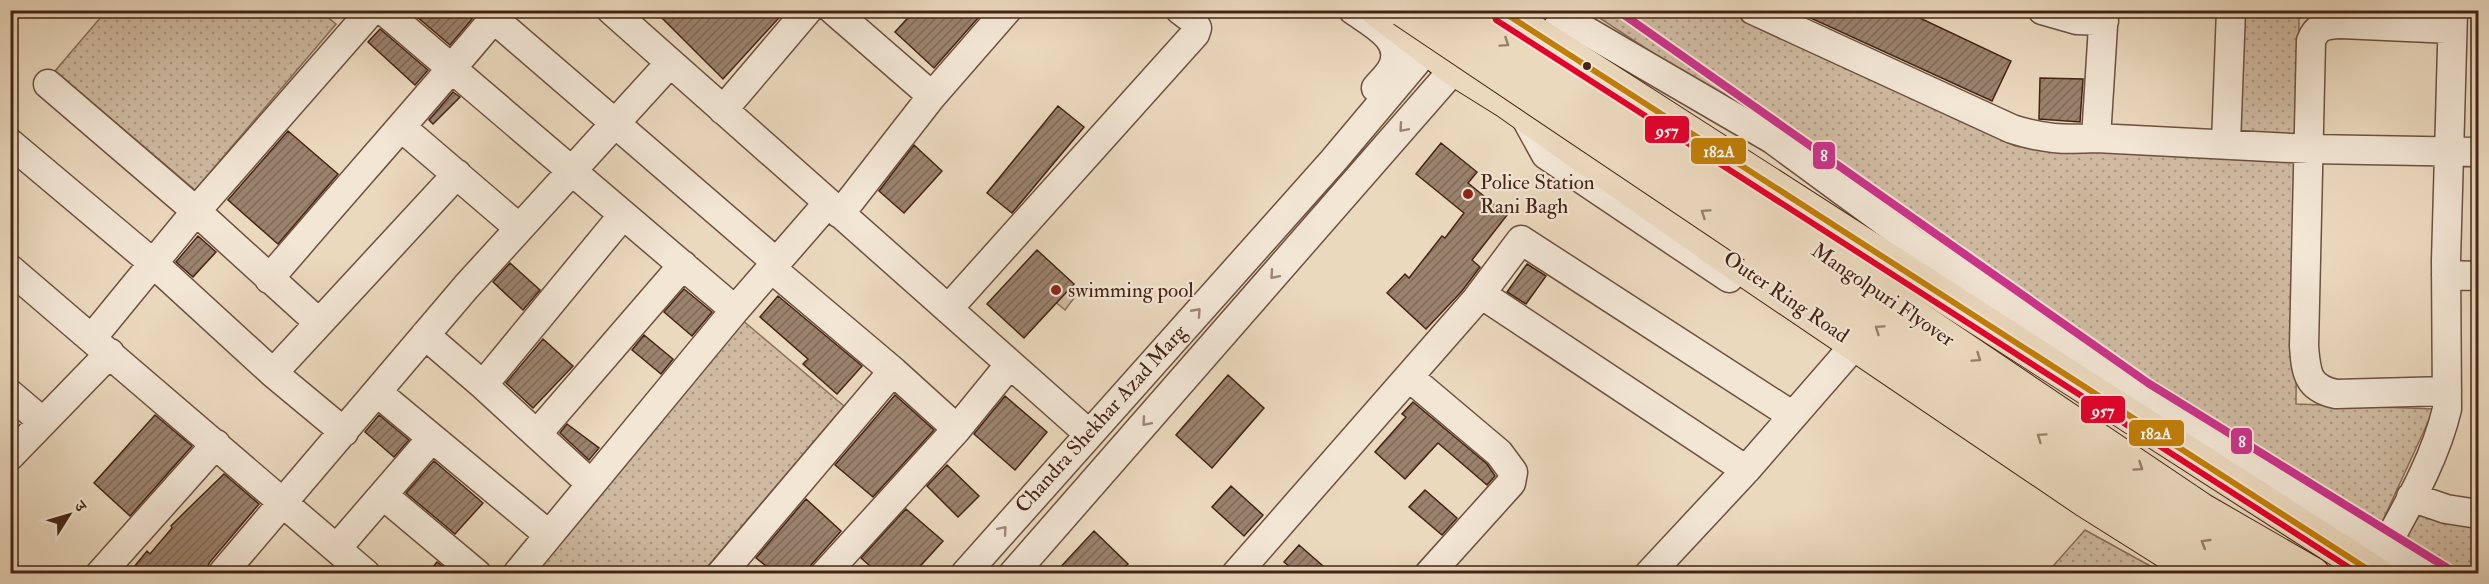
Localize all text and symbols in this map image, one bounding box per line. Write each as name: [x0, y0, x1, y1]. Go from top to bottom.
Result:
one-way arrow: [1499, 36, 1510, 47]
unlabelled marker: [1581, 60, 1593, 72]
line badge: 957: [1644, 115, 1690, 144]
one-way arrow: [1399, 121, 1410, 132]
text: 957: [1654, 121, 1679, 141]
line badge: 182A: [1690, 137, 1747, 165]
line badge: 8: [1812, 141, 1836, 170]
text: 182A: [1703, 142, 1736, 162]
text: 8: [1820, 146, 1828, 166]
place label: Police Station Rani Bagh: [1480, 169, 1595, 220]
marker: Police Station Rani Bagh: [1461, 187, 1475, 201]
one-way arrow: [1701, 209, 1712, 220]
street label: Mangolpuri Flyover: [1806, 237, 1960, 353]
street label: Outer Ring Road: [1718, 245, 1855, 349]
one-way arrow: [1270, 268, 1281, 279]
place label: swimming pool: [1068, 277, 1194, 304]
marker: swimming pool: [1049, 283, 1063, 297]
one-way arrow: [1190, 308, 1201, 318]
street label: Chandra Shekhar Azad Marg: [1009, 319, 1193, 519]
one-way arrow: [1874, 325, 1885, 336]
one-way arrow: [1971, 351, 1982, 362]
line badge: 957: [2080, 395, 2126, 424]
text: 957: [2090, 401, 2115, 421]
one-way arrow: [1142, 415, 1153, 426]
line badge: 182A: [2128, 419, 2185, 447]
text: 182A: [2140, 424, 2173, 444]
line badge: 8: [2230, 427, 2253, 455]
text: 8: [2238, 432, 2246, 452]
one-way arrow: [2037, 433, 2047, 445]
one-way arrow: [2132, 460, 2143, 471]
north arrow: [39, 485, 99, 545]
text: उ: [69, 497, 92, 517]
one-way arrow: [996, 526, 1007, 536]
one-way arrow: [2201, 539, 2211, 551]

